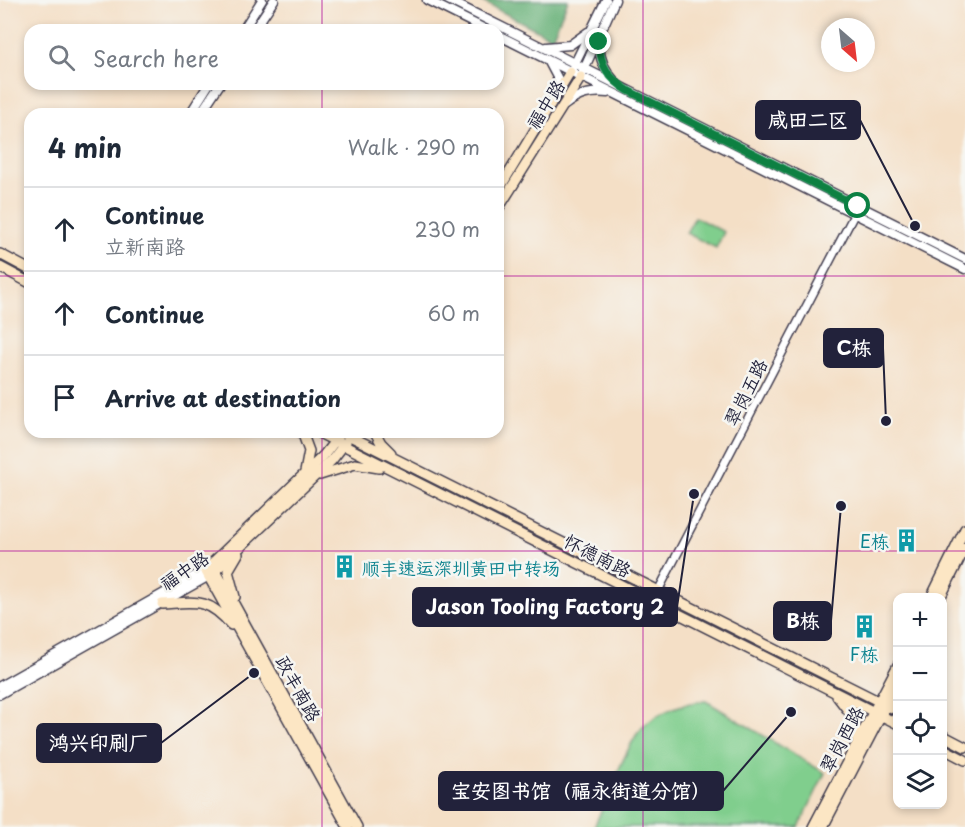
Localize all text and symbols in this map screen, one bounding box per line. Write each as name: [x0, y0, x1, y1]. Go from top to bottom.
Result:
north arrow: [821, 18, 875, 72]
search box: [24, 24, 504, 90]
route end: [585, 28, 611, 54]
icon: search: [45, 41, 78, 74]
text: Search here: [93, 41, 219, 74]
street label: 福中路: [519, 74, 571, 134]
callout: 咸田二区: [756, 101, 860, 139]
text: 咸田二区: [768, 104, 848, 134]
text: 4 min: [48, 128, 122, 167]
text: Walk · 290 m: [348, 132, 480, 162]
route start: [844, 192, 870, 218]
text: Continue: [105, 198, 204, 231]
icon: ahead: [48, 213, 81, 246]
text: 230 m: [415, 214, 480, 244]
text: 立新南路: [105, 231, 185, 261]
icon: ahead: [48, 297, 81, 330]
text: Continue: [105, 297, 204, 330]
text: 60 m: [428, 298, 480, 328]
callout: C栋: [824, 329, 883, 367]
text: C栋: [836, 332, 872, 362]
street label: 翠岗五路: [717, 354, 773, 430]
icon: arrive: [48, 381, 81, 414]
text: Arrive at destination: [105, 381, 341, 414]
street label: 怀德南路: [560, 527, 636, 583]
place label: E栋: [860, 527, 889, 554]
building icon: E栋: [894, 527, 920, 553]
street label: 福中路: [154, 544, 214, 596]
building icon: 顺丰速运深圳黄田中转场: [331, 554, 357, 580]
place label: 顺丰速运深圳黄田中转场: [362, 554, 560, 581]
callout: Jason Tooling Factory 2: [413, 588, 677, 626]
text: Jason Tooling Factory 2: [426, 591, 664, 621]
map controls: [893, 593, 947, 809]
button: +: [893, 593, 947, 647]
callout: B栋: [774, 602, 831, 640]
text: B栋: [786, 605, 820, 635]
building icon: F栋: [851, 614, 877, 640]
place label: F栋: [850, 640, 878, 667]
button: −: [893, 647, 947, 701]
street label: 政丰南路: [270, 650, 328, 726]
street label: 翠岗西路: [812, 701, 870, 777]
button: locate: [893, 701, 947, 755]
callout: 鸿兴印刷厂: [37, 724, 161, 762]
text: 鸿兴印刷厂: [49, 727, 149, 757]
button: layers: [893, 755, 947, 809]
callout: 宝安图书馆（福永街道分馆）: [439, 772, 723, 810]
text: 宝安图书馆（福永街道分馆）: [451, 775, 711, 805]

